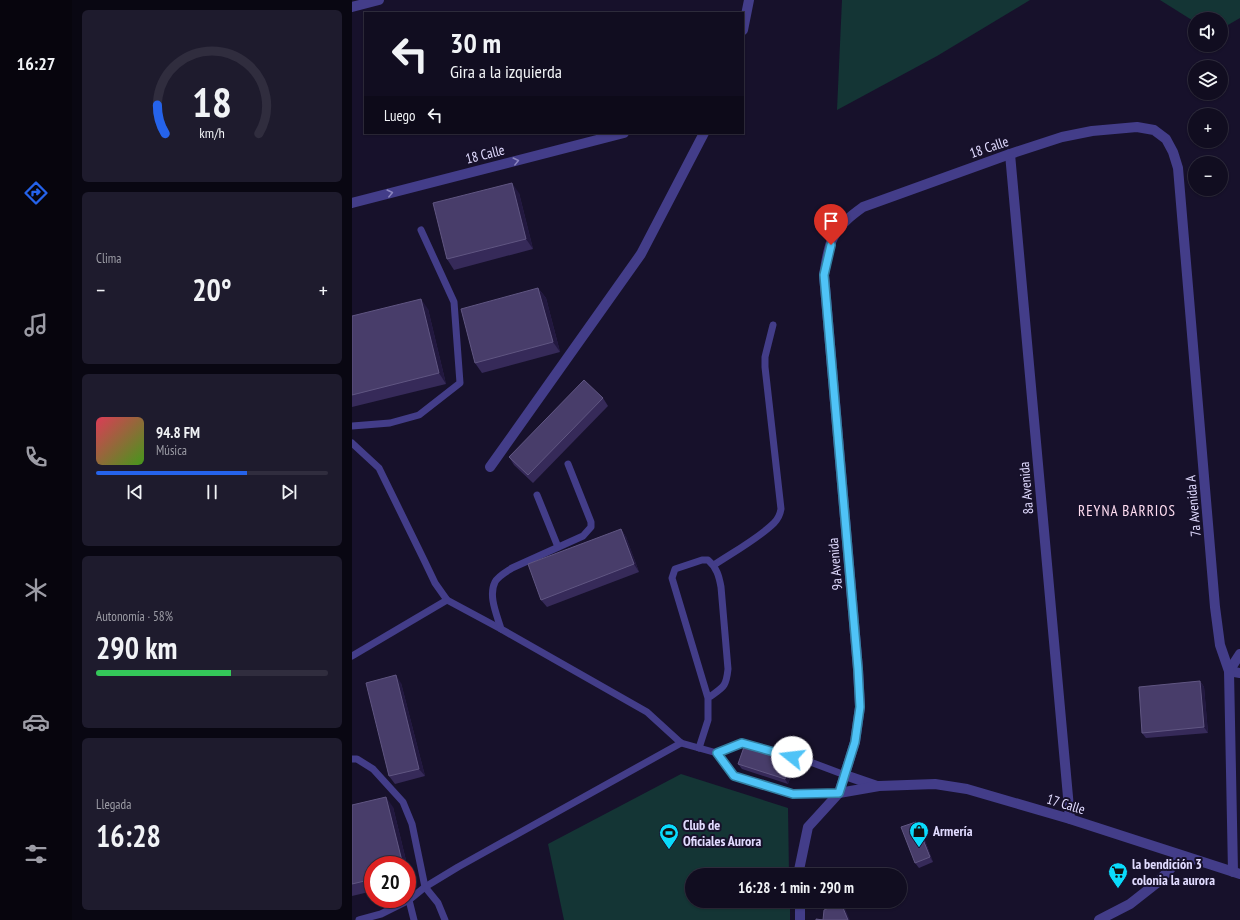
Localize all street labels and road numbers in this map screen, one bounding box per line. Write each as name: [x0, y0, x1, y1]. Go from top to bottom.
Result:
street label: 18 Calle: [967, 132, 1011, 162]
street label: 18 Calle: [464, 140, 507, 168]
street label: 8a Avenida: [1015, 461, 1037, 515]
street label: 7a Avenida A: [1181, 474, 1205, 538]
street label: 9a Avenida: [824, 537, 846, 591]
street label: 17 Calle: [1045, 790, 1088, 818]

